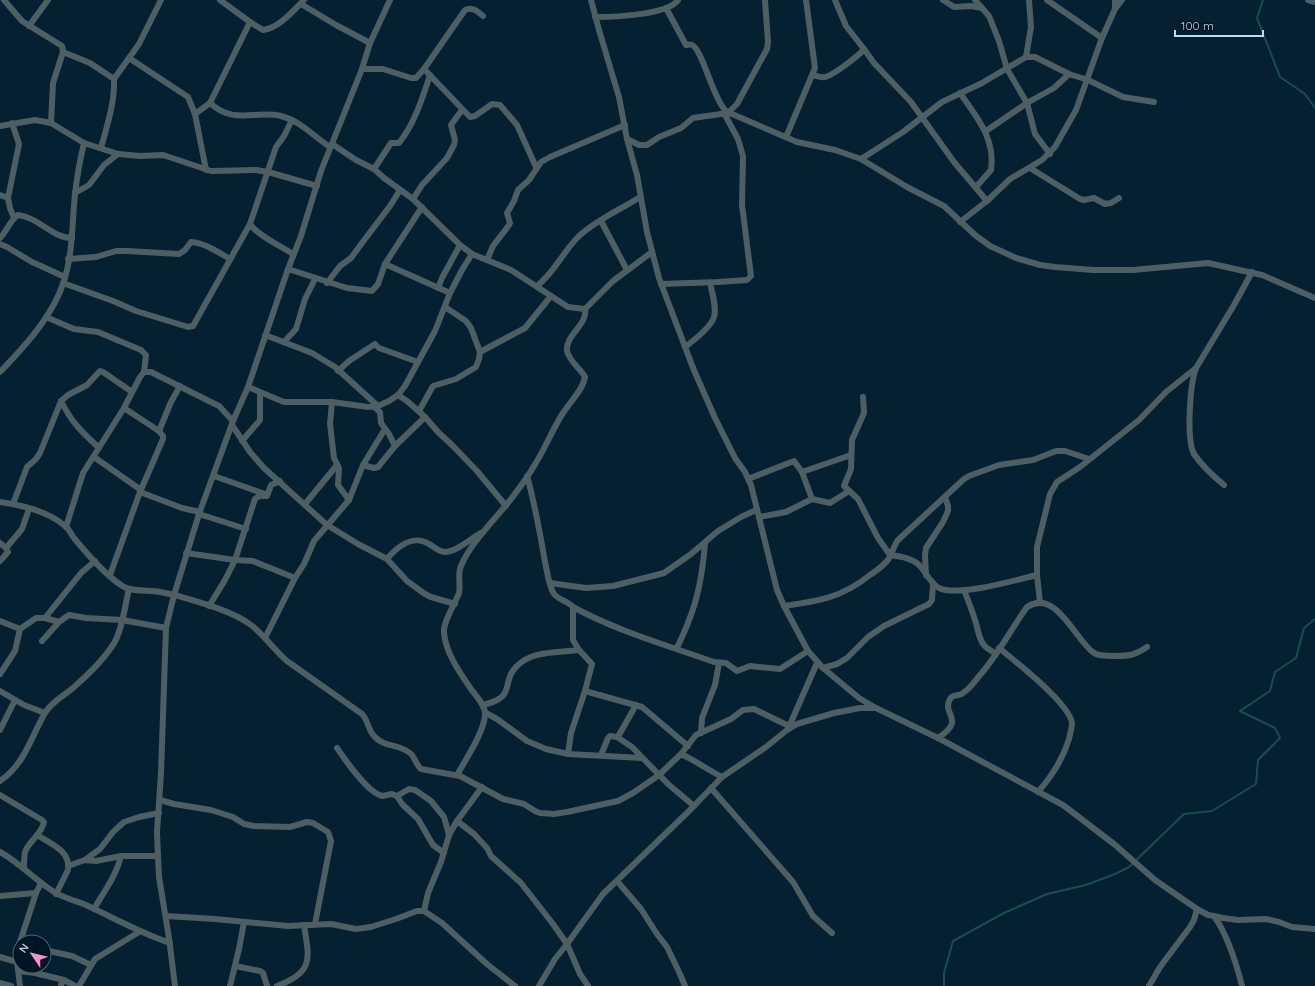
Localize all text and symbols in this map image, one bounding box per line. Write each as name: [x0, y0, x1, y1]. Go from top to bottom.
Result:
scale bar: [1175, 12, 1263, 38]
text: 100 m: [1181, 18, 1214, 33]
north arrow: [12, 934, 52, 974]
text: N: [16, 941, 32, 956]

